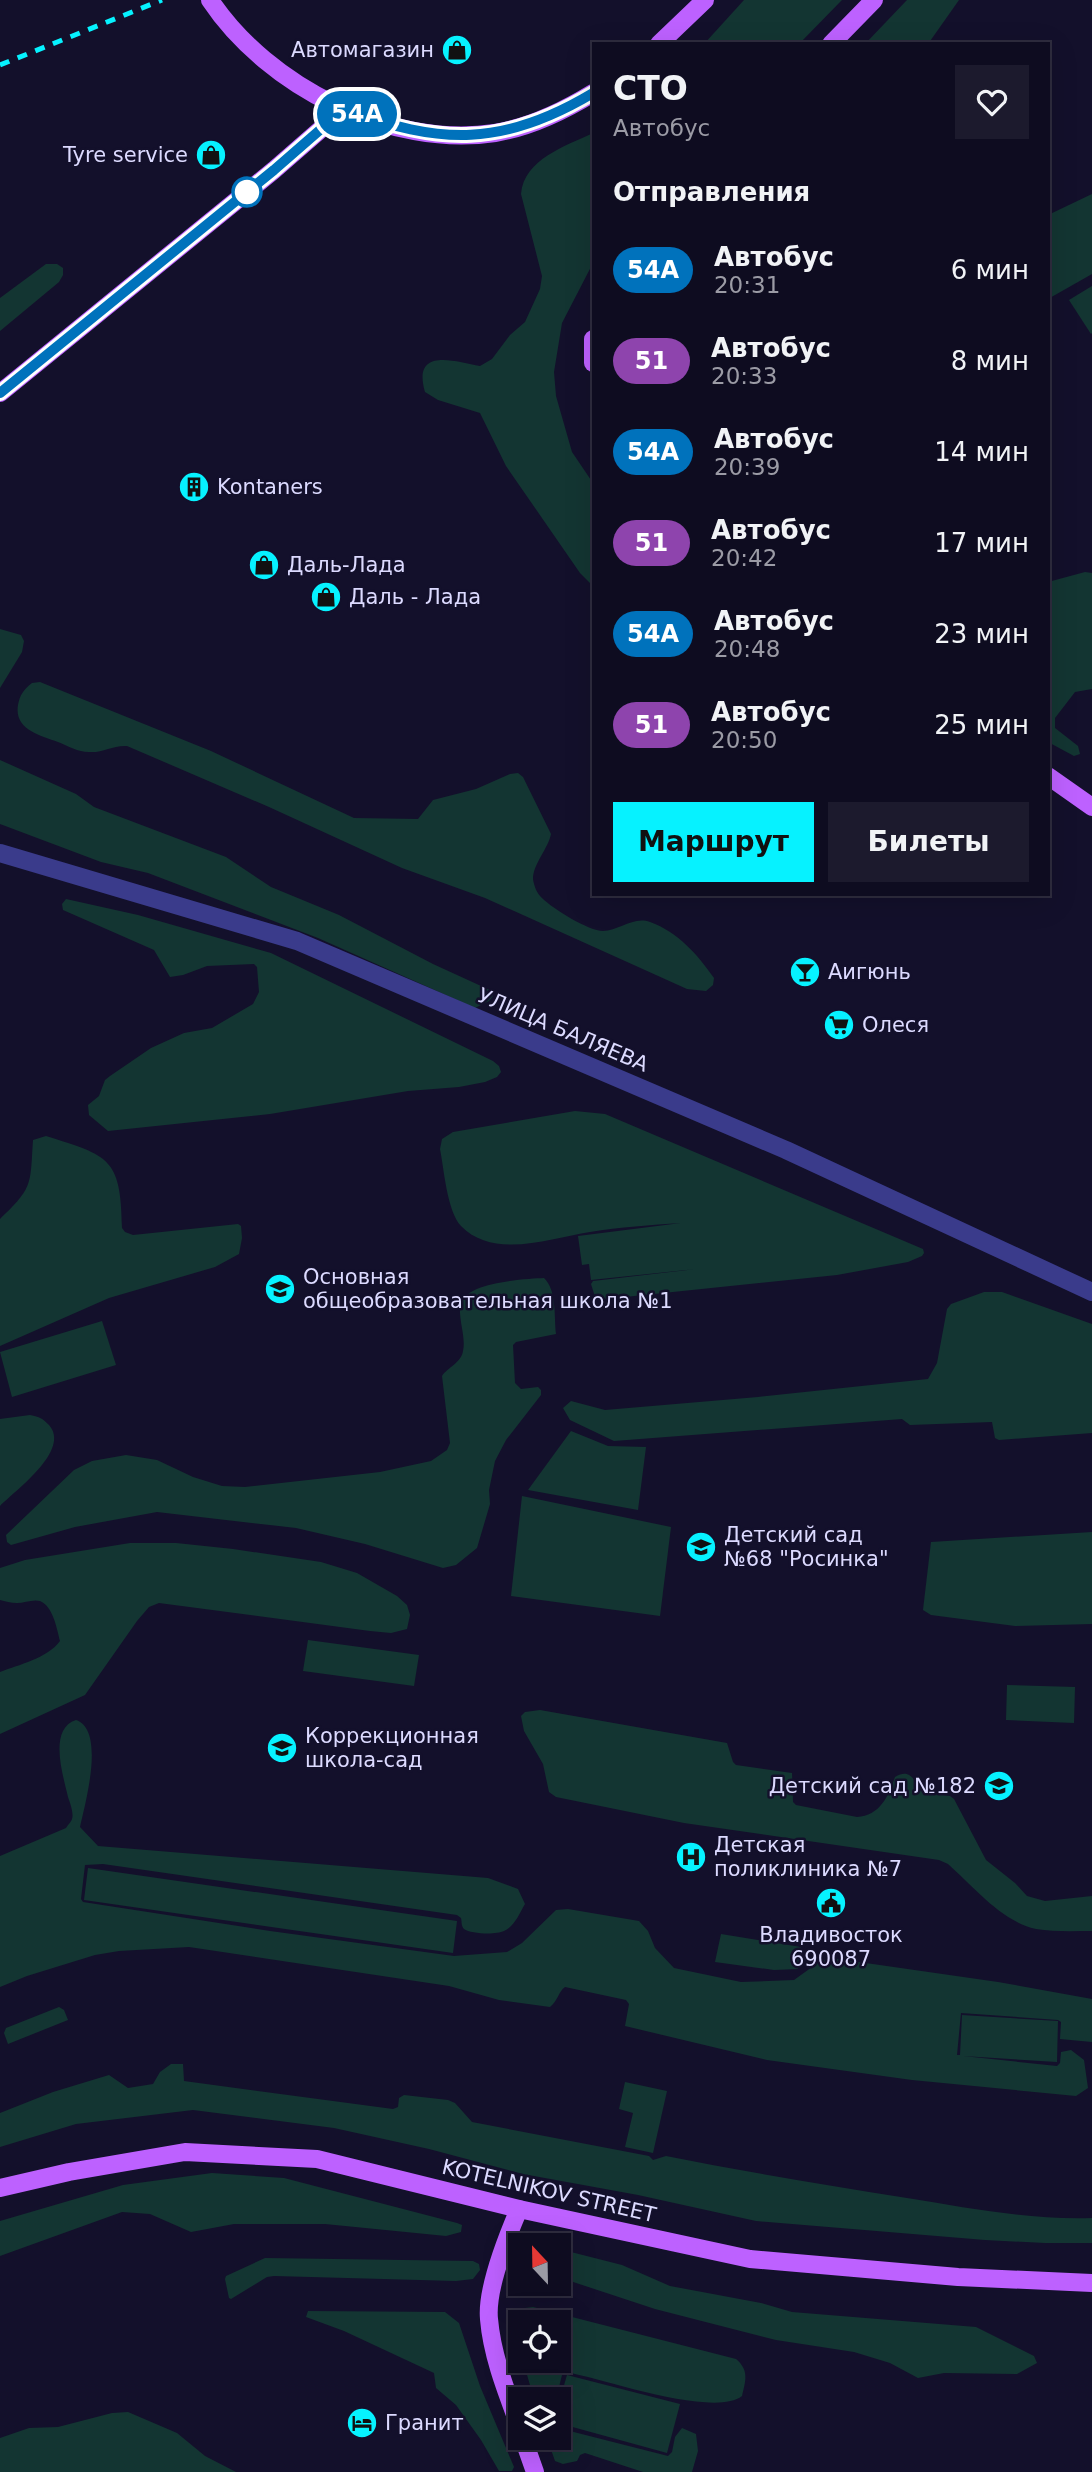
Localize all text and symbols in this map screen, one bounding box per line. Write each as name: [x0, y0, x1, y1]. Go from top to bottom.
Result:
shop icon: Автомагазин: [440, 33, 474, 67]
place label: Автомагазин: [291, 38, 434, 62]
button: heart: [955, 65, 1029, 139]
text: СТО: [613, 69, 688, 108]
line badge: 54А: [317, 91, 397, 137]
text: 54А: [331, 100, 383, 128]
text: Автобус: [613, 115, 710, 141]
shop icon: Tyre service: [194, 138, 228, 172]
place label: Tyre service: [62, 143, 188, 167]
unlabelled marker: [232, 177, 262, 207]
text: Отправления: [613, 177, 810, 207]
text: Автобус: [714, 242, 834, 272]
text: 6 мин: [951, 255, 1029, 285]
text: 54А: [627, 256, 679, 284]
text: 20:31: [714, 272, 780, 298]
text: Автобус: [711, 333, 831, 363]
text: 8 мин: [951, 346, 1029, 376]
text: 51: [635, 347, 668, 375]
text: 20:33: [711, 363, 777, 389]
text: Автобус: [714, 424, 834, 454]
text: 14 мин: [934, 437, 1029, 467]
text: 54А: [627, 438, 679, 466]
text: 20:39: [714, 454, 780, 480]
building icon: Kontaners: [177, 470, 211, 504]
place label: Kontaners: [217, 475, 323, 499]
text: Автобус: [711, 515, 831, 545]
text: 17 мин: [934, 528, 1029, 558]
text: 51: [635, 529, 668, 557]
text: 20:42: [711, 545, 777, 571]
shop icon: Даль-Лада: [247, 548, 281, 582]
place label: Даль-Лада: [287, 553, 406, 577]
shop icon: Даль - Лада: [309, 580, 343, 614]
place label: Даль - Лада: [349, 585, 481, 609]
text: Автобус: [714, 606, 834, 636]
text: 23 мин: [934, 619, 1029, 649]
text: 54А: [627, 620, 679, 648]
text: 20:48: [714, 636, 780, 662]
text: Автобус: [711, 697, 831, 727]
text: 25 мин: [934, 710, 1029, 740]
text: 51: [635, 711, 668, 739]
text: 20:50: [711, 727, 777, 753]
button: Маршрут: [613, 802, 814, 882]
button: Билеты: [828, 802, 1029, 882]
bar icon: Аигюнь: [788, 955, 822, 989]
place label: Аигюнь: [828, 960, 911, 984]
street label: УЛИЦА БАЛЯЕВА: [474, 983, 652, 1077]
supermarket icon: Олеся: [822, 1008, 856, 1042]
place label: Олеся: [862, 1013, 929, 1037]
place label: Основная общеобразовательная школа №1: [303, 1265, 673, 1313]
school or university icon: Основная общеобразовательная школа №1: [263, 1272, 297, 1306]
place label: Детский сад №68 "Росинка": [724, 1523, 889, 1571]
school or university icon: Детский сад №68 "Росинка": [684, 1530, 718, 1564]
place label: Коррекционная школа-сад: [305, 1724, 479, 1772]
school or university icon: Коррекционная школа-сад: [265, 1731, 299, 1765]
school or university icon: Детский сад №182: [982, 1769, 1016, 1803]
place label: Детский сад №182: [769, 1774, 976, 1798]
place label: Детская поликлиника №7: [714, 1833, 902, 1881]
hospital icon: Детская поликлиника №7: [674, 1840, 708, 1874]
public building icon: Владивосток 690087: [814, 1886, 848, 1920]
place label: Владивосток 690087: [759, 1923, 903, 1971]
street label: KOTELNIKOV STREET: [440, 2155, 658, 2227]
north arrow: [508, 2233, 570, 2296]
map controls: [508, 2233, 571, 2450]
button: locate: [508, 2310, 571, 2373]
button: layers: [508, 2387, 571, 2450]
hotel icon: Гранит: [345, 2406, 379, 2440]
place label: Гранит: [385, 2411, 464, 2435]

